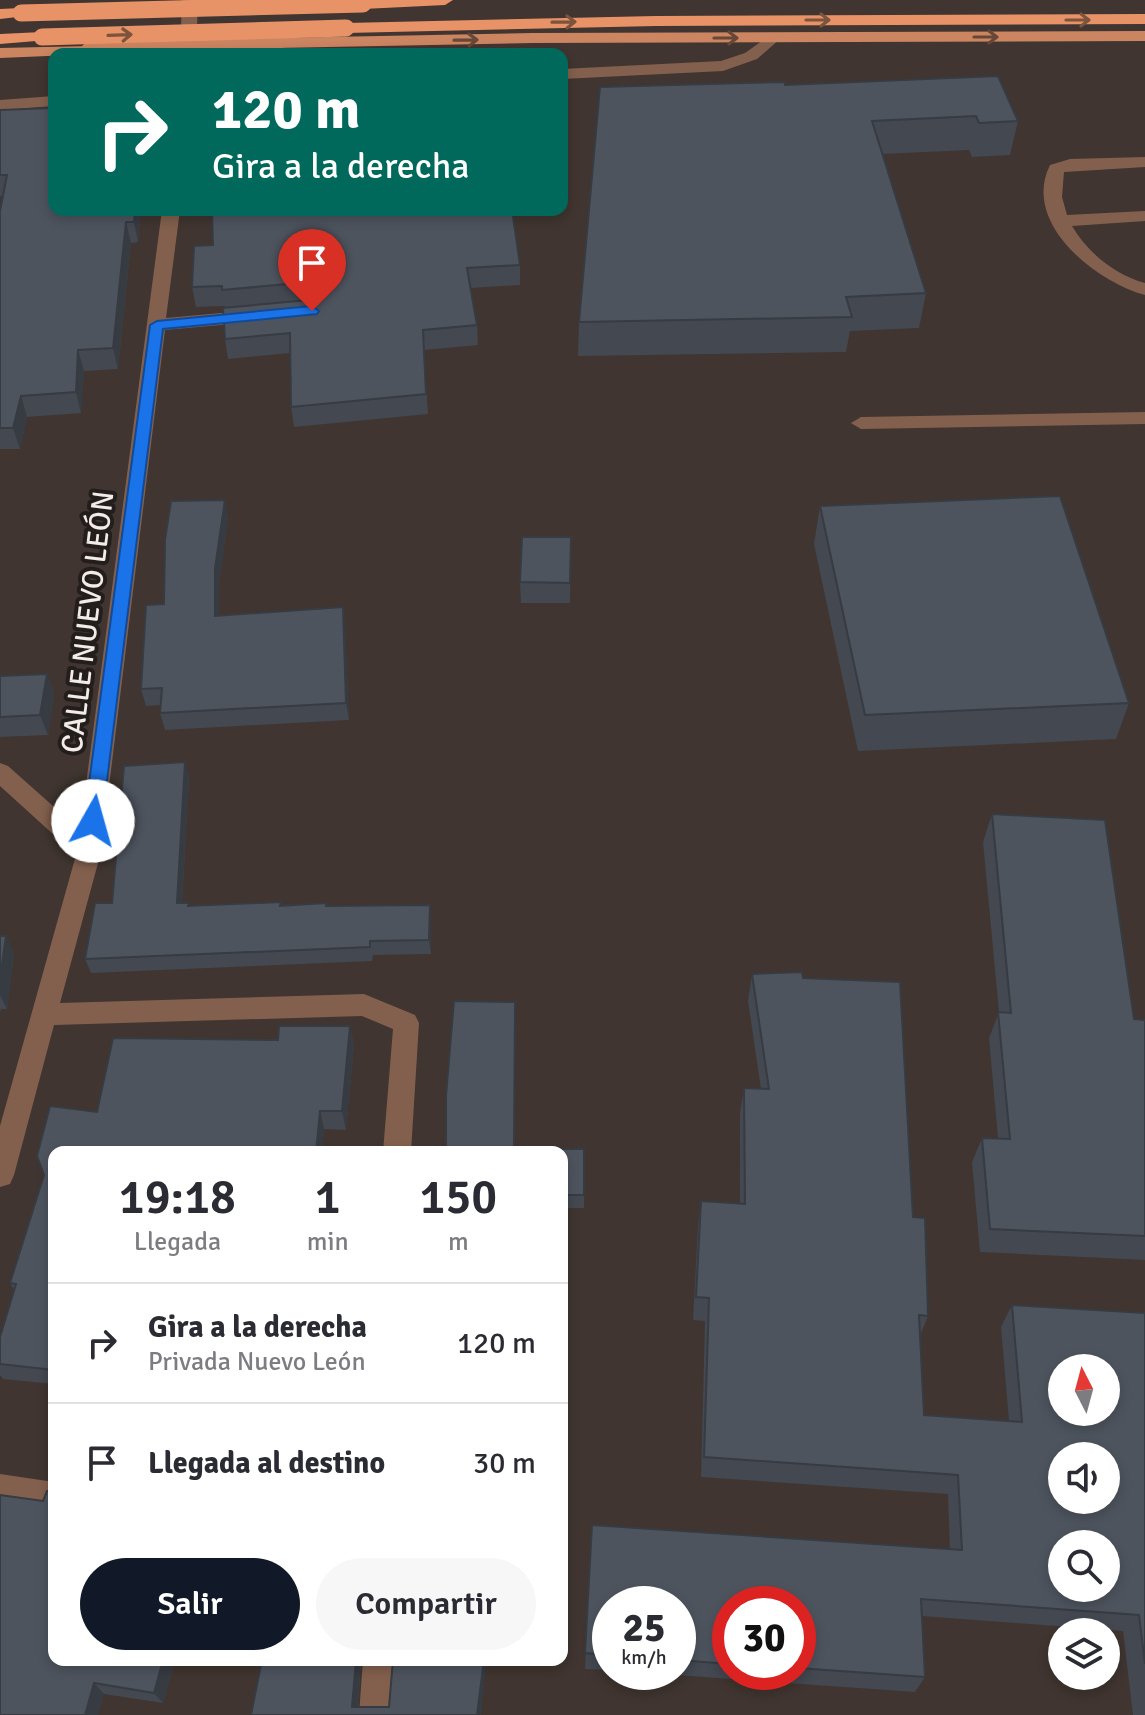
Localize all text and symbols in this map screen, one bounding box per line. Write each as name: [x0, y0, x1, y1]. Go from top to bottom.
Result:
one-way arrow: [804, 12, 831, 28]
one-way arrow: [1064, 12, 1091, 28]
one-way arrow: [550, 14, 577, 29]
one-way arrow: [106, 27, 133, 42]
one-way arrow: [972, 29, 999, 44]
one-way arrow: [712, 30, 739, 46]
one-way arrow: [452, 32, 479, 47]
text: 120 m: [212, 75, 360, 144]
icon: right: [80, 80, 184, 184]
text: Gira a la derecha: [212, 144, 470, 189]
pin: [278, 229, 346, 311]
icon: arrive: [290, 241, 334, 285]
street label: CALLE NUEVO LEÓN: [54, 489, 122, 755]
position arrow: [51, 779, 135, 863]
text: 19:18: [119, 1168, 236, 1227]
text: 1: [315, 1168, 341, 1227]
text: 150: [419, 1168, 497, 1227]
text: Llegada: [134, 1226, 221, 1258]
text: min: [307, 1226, 349, 1258]
text: m: [448, 1226, 469, 1258]
text: Gira a la derecha: [148, 1309, 367, 1346]
icon: right: [80, 1321, 124, 1365]
text: 120 m: [457, 1325, 536, 1362]
text: Privada Nuevo León: [148, 1346, 366, 1378]
north arrow: [1048, 1354, 1120, 1426]
map controls: [1048, 1354, 1120, 1690]
icon: arrive: [80, 1441, 124, 1485]
button: sound: [1048, 1442, 1120, 1514]
text: Llegada al destino: [148, 1445, 385, 1482]
text: 30 m: [473, 1445, 536, 1482]
button: search: [1048, 1530, 1120, 1602]
button: Salir: [80, 1558, 300, 1650]
button: Compartir: [316, 1558, 536, 1650]
speed limit sign: 30: [712, 1586, 816, 1690]
text: 25: [622, 1603, 666, 1653]
button: layers: [1048, 1618, 1120, 1690]
text: km/h: [621, 1645, 667, 1670]

